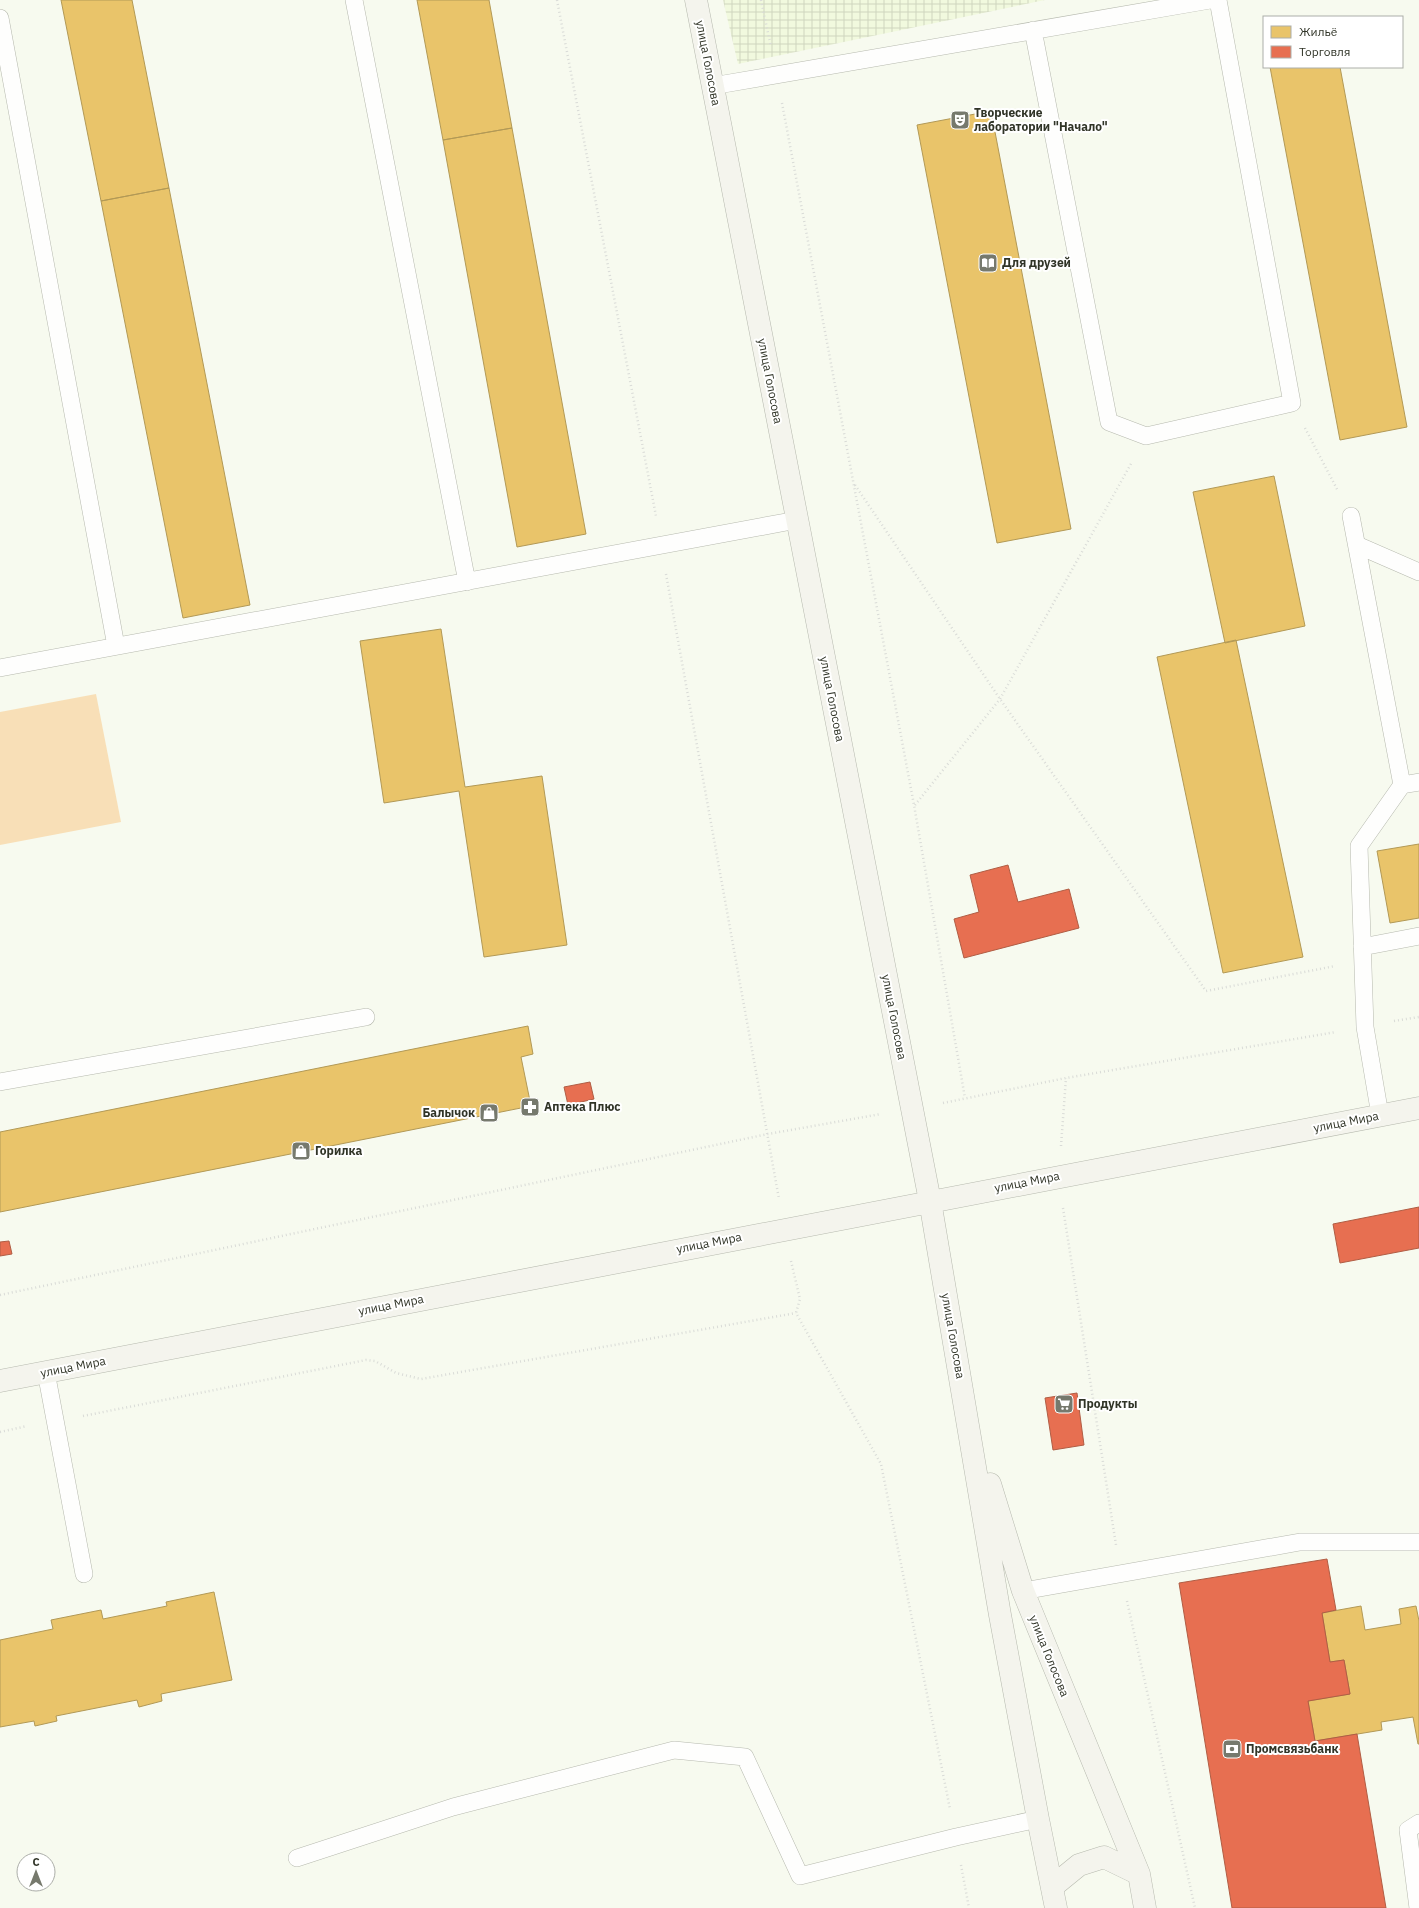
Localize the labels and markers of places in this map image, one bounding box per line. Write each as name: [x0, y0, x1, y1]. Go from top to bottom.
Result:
place label: Творческие лаборатории "Начало": [974, 105, 1108, 134]
theatre icon: Творческие лаборатории "Начало": [949, 109, 971, 131]
library icon: Для друзей: [977, 252, 999, 274]
place label: Для друзей: [1002, 255, 1071, 270]
pharmacy icon: Аптека Плюс: [519, 1096, 541, 1118]
place label: Аптека Плюс: [544, 1099, 621, 1114]
shop icon: Балычок: [478, 1102, 500, 1124]
place label: Балычок: [422, 1105, 475, 1120]
shop icon: Горилка: [290, 1140, 312, 1162]
place label: Горилка: [315, 1143, 363, 1158]
supermarket icon: Продукты: [1053, 1393, 1075, 1415]
place label: Продукты: [1078, 1396, 1137, 1411]
bank icon: Промсвязьбанк: [1221, 1738, 1243, 1760]
place label: Промсвязьбанк: [1246, 1741, 1339, 1756]

